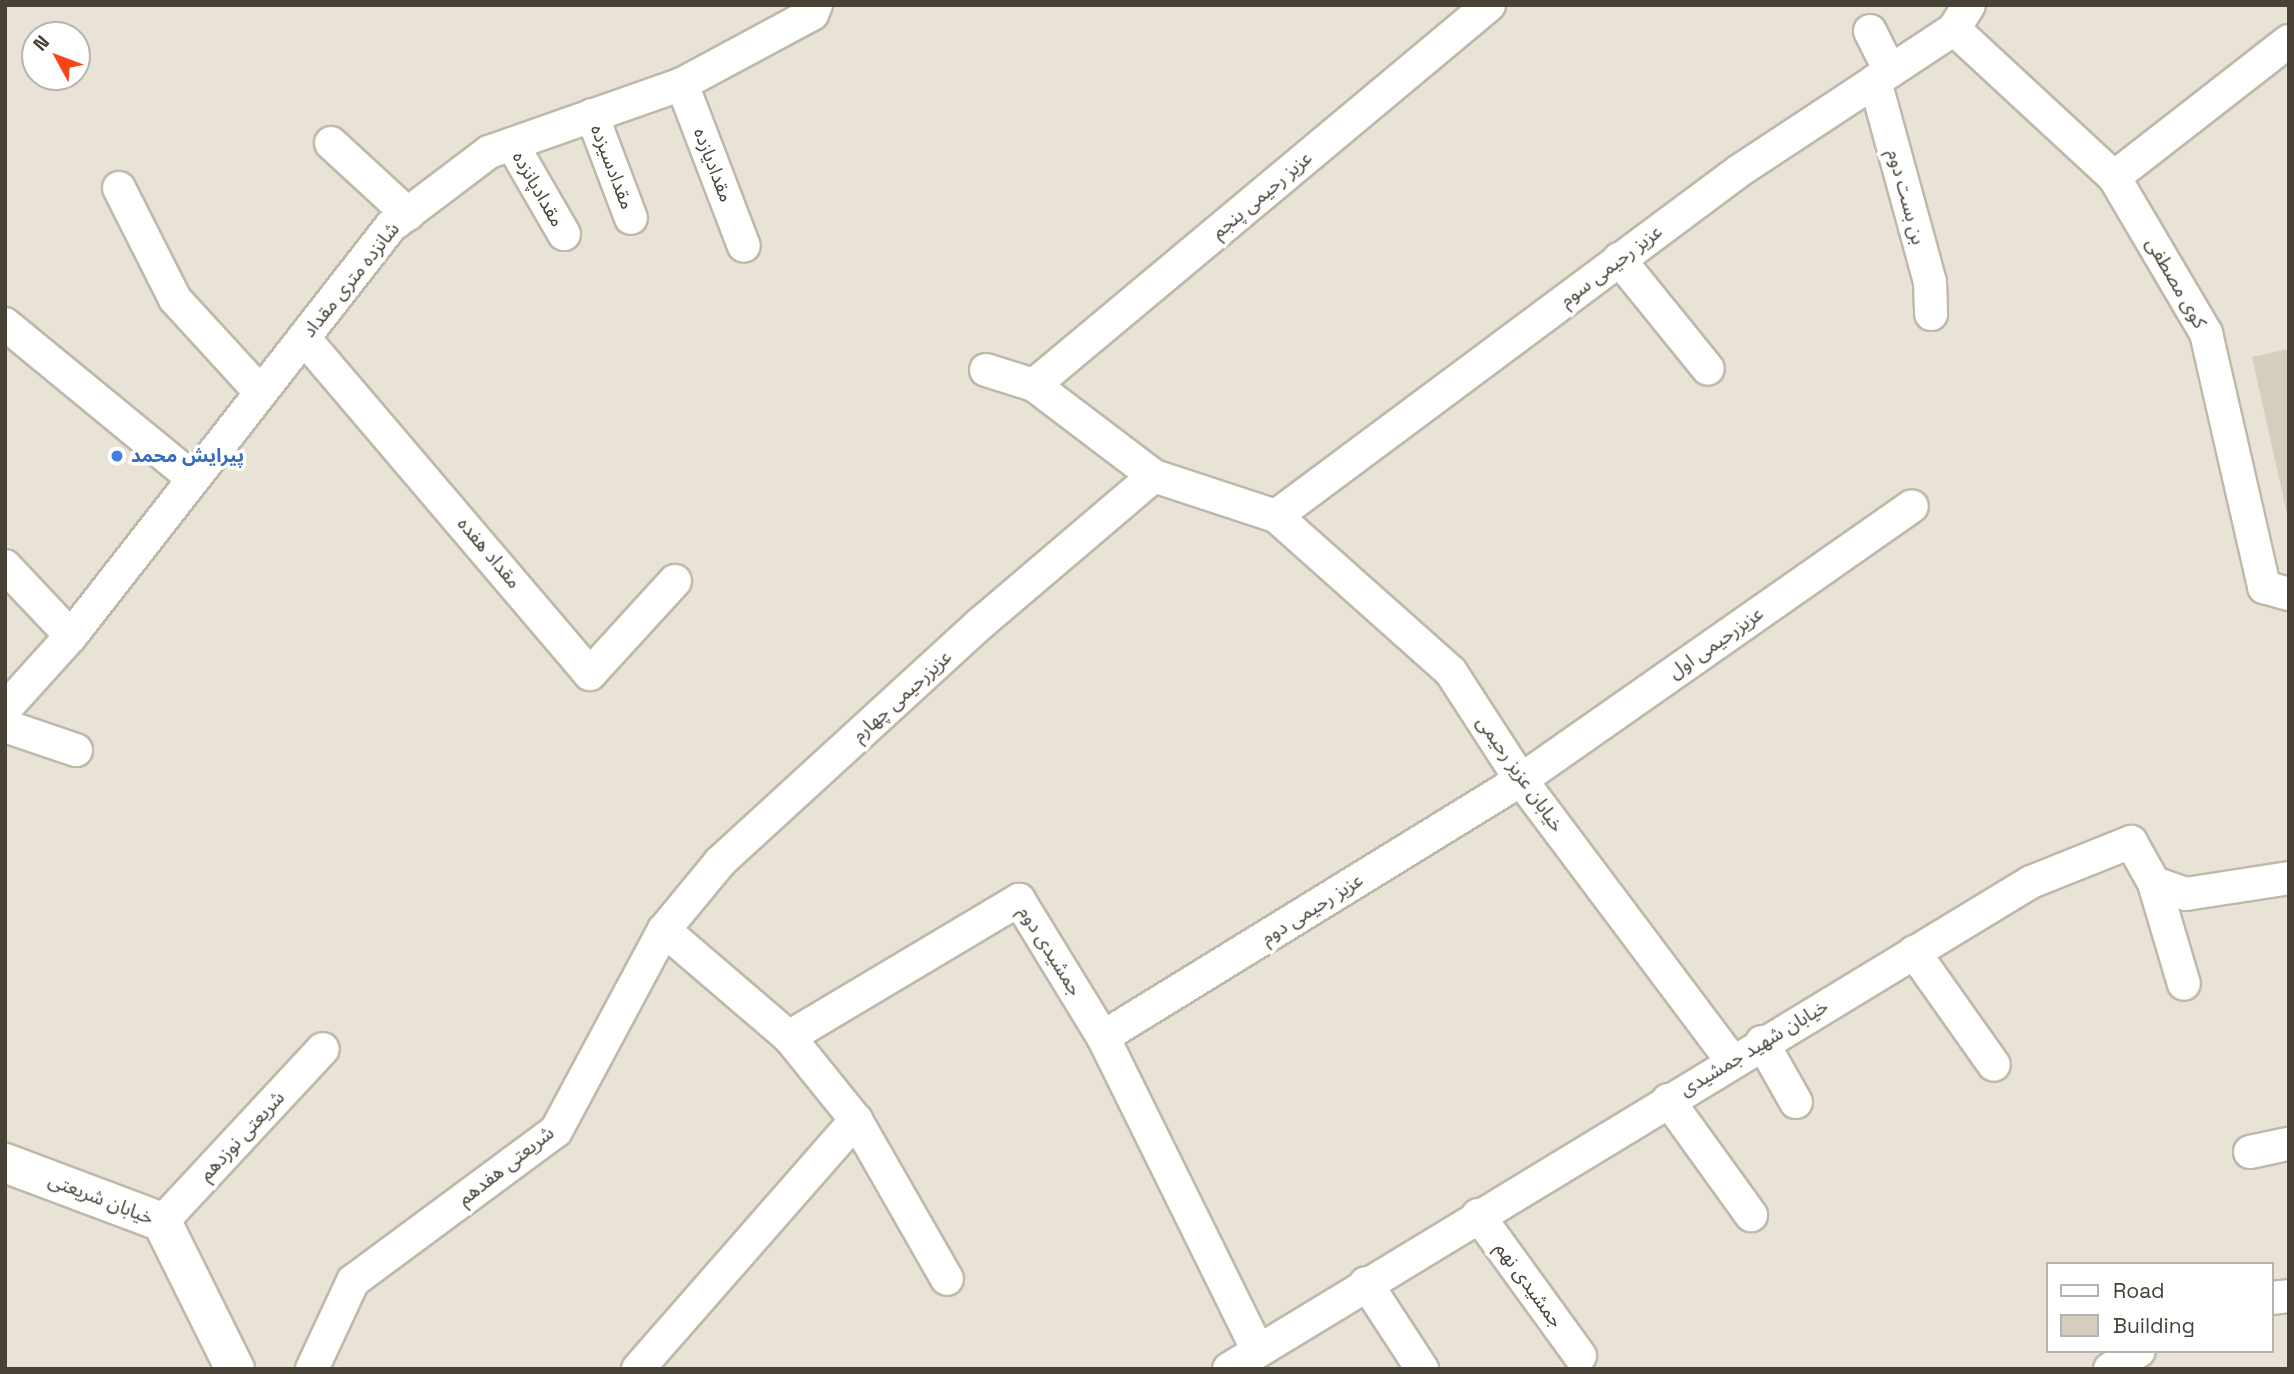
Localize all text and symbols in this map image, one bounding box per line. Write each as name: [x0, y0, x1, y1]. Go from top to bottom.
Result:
north arrow: [21, 21, 91, 91]
text: N: [28, 30, 55, 56]
street label: مقدادسیزده: [585, 121, 639, 213]
street label: مقدادیازده: [688, 125, 738, 205]
street label: عزیز رحیمی پنجم: [1207, 146, 1317, 244]
street label: مقدادپانزده: [507, 147, 569, 231]
street label: بن بست دوم: [1882, 147, 1930, 247]
street label: شانزده متری مقداد: [298, 218, 404, 342]
street label: عزیز رحیمی سوم: [1555, 220, 1667, 312]
street label: کوی مصطفی: [2141, 234, 2211, 332]
place label: پیرایش محمد: [131, 445, 244, 467]
marker: پیرایش محمد: [109, 448, 125, 464]
street label: مقداد هفده: [453, 513, 525, 593]
street label: عزیزرحیمی اول: [1664, 602, 1768, 684]
street label: عزیزرحیمی چهارم: [848, 645, 956, 747]
street label: خیابان عزیز رحیمی: [1472, 712, 1568, 836]
street label: عزیز رحیمی دوم: [1257, 869, 1367, 949]
street label: جمشیدی دوم: [1013, 902, 1087, 1000]
street label: خیابان شهید جمشیدی: [1676, 995, 1832, 1101]
street label: شریعتی نوزدهم: [195, 1086, 289, 1186]
street label: شریعتی هفدهم: [454, 1121, 558, 1211]
street label: خیابان شریعتی: [45, 1168, 157, 1230]
street label: جمشیدی نهم: [1490, 1238, 1568, 1332]
legend: [2046, 1262, 2273, 1353]
text: Road: [2113, 1277, 2165, 1304]
text: Building: [2113, 1312, 2195, 1339]

